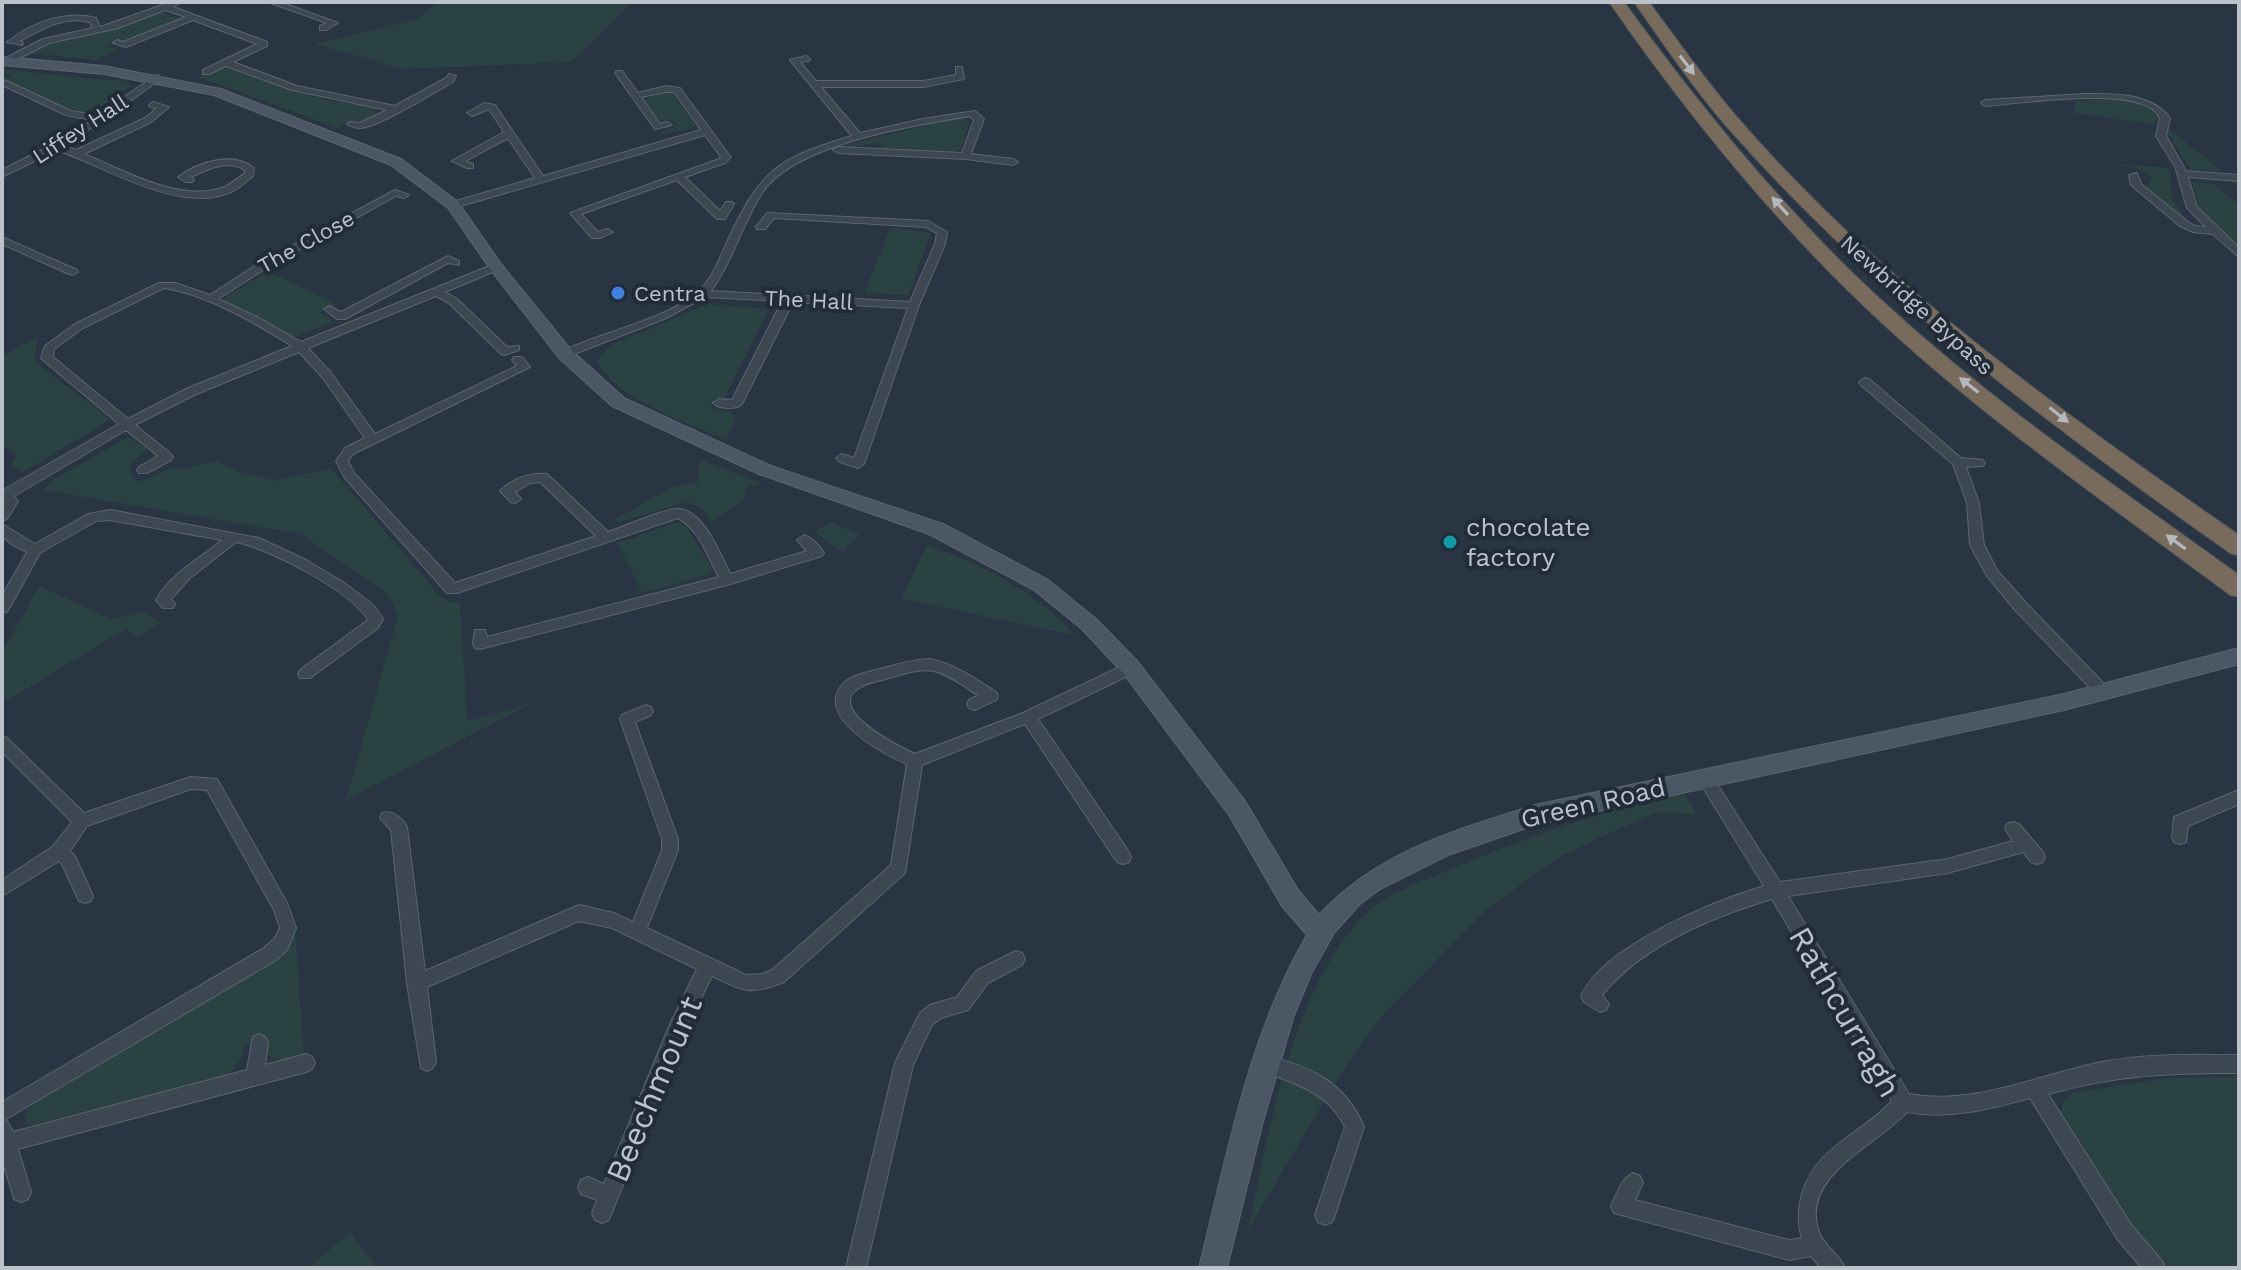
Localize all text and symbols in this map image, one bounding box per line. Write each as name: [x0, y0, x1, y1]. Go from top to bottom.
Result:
one-way arrow: [1679, 54, 1695, 75]
street label: Liffey Hall: [28, 89, 132, 169]
one-way arrow: [1772, 197, 1790, 216]
street label: The Close: [254, 205, 358, 279]
street label: Newbridge Bypass: [1836, 230, 1998, 380]
place label: Centra: [634, 281, 706, 306]
marker: Centra: [609, 284, 627, 302]
street label: The Hall: [764, 285, 854, 315]
one-way arrow: [1959, 377, 1979, 393]
one-way arrow: [2049, 406, 2069, 422]
place label: chocolate factory: [1466, 512, 1590, 572]
marker: chocolate factory: [1441, 533, 1459, 551]
one-way arrow: [2166, 534, 2186, 550]
street label: Green Road: [1518, 772, 1668, 834]
street label: Rathcurragh: [1781, 920, 1909, 1104]
street label: Beechmount: [598, 990, 710, 1188]

